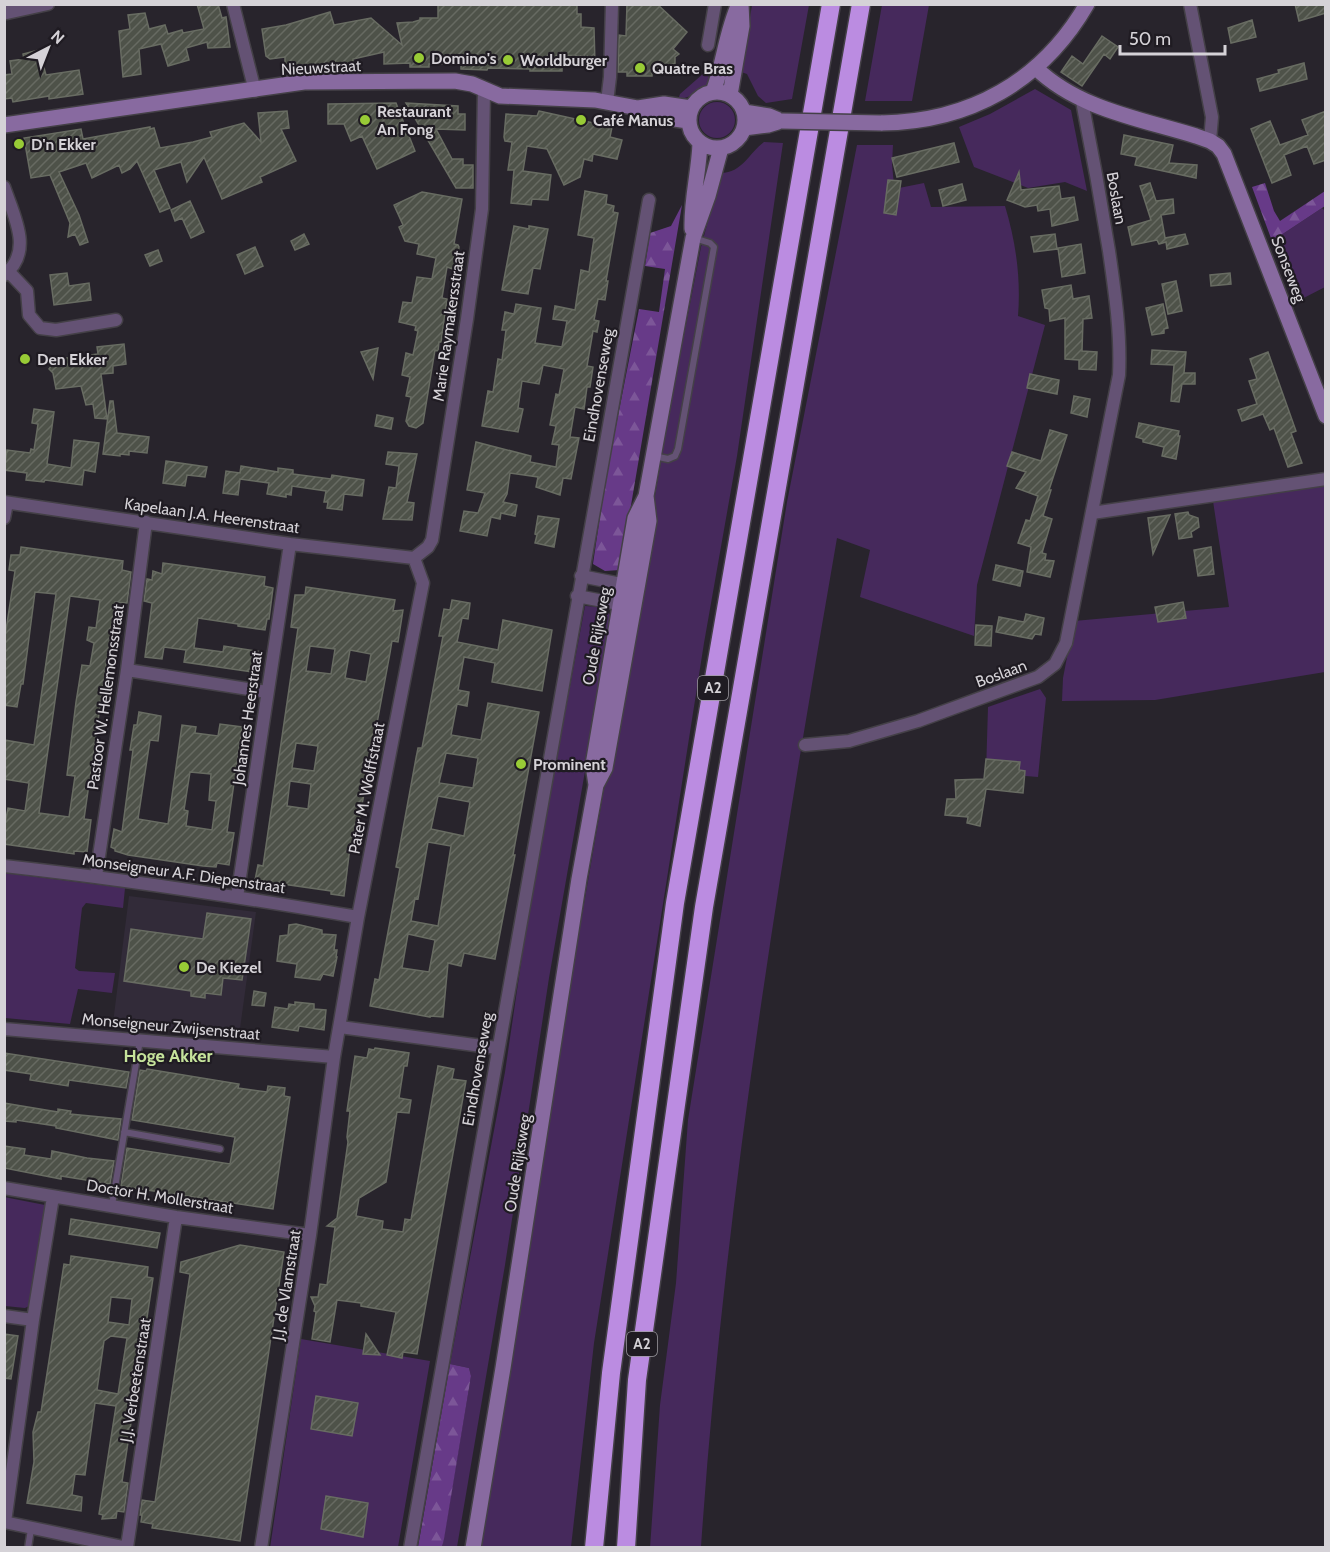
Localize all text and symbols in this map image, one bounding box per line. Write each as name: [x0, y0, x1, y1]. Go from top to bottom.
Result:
north arrow: [18, 18, 78, 78]
scale bar: [1120, 18, 1225, 56]
text: N: [47, 26, 68, 48]
text: 50 m: [1129, 28, 1171, 50]
place label: Domino's: [431, 49, 497, 68]
marker: Domino's: [412, 51, 426, 65]
place label: Worldburger: [520, 51, 608, 70]
marker: Worldburger: [501, 53, 515, 67]
street label: Nieuwstraat: [280, 56, 362, 79]
place label: Quatre Bras: [652, 59, 733, 78]
marker: Quatre Bras: [633, 61, 647, 75]
place label: Restaurant An Fong: [377, 102, 452, 139]
place label: Café Manus: [593, 111, 674, 130]
marker: Restaurant An Fong: [358, 113, 372, 127]
marker: Café Manus: [574, 113, 588, 127]
place label: D'n Ekker: [31, 135, 96, 154]
marker: D'n Ekker: [12, 137, 26, 151]
street label: Boslaan: [1103, 170, 1130, 226]
street label: Sonseweg: [1267, 233, 1310, 306]
street label: Marie Raymakersstraat: [429, 249, 469, 403]
street label: Eindhovenseweg: [579, 326, 618, 443]
place label: Den Ekker: [37, 350, 108, 369]
marker: Den Ekker: [18, 352, 32, 366]
street label: Kapelaan J.A. Heerenstraat: [123, 494, 301, 537]
street label: Oude Rijksweg: [579, 585, 615, 687]
street label: Pastoor W. Hellemonsstraat: [83, 602, 128, 791]
street label: Johannes Heerstraat: [229, 649, 266, 787]
street label: Boslaan: [973, 655, 1029, 691]
road number: A2: [698, 676, 728, 700]
street label: Pater M. Wolffstraat: [344, 720, 389, 856]
place label: Prominent: [533, 755, 606, 774]
marker: Prominent: [514, 757, 528, 771]
street label: Monseigneur A.F. Diepenstraat: [81, 850, 287, 897]
place label: De Kiezel: [196, 958, 262, 977]
marker: De Kiezel: [177, 960, 191, 974]
street label: Monseigneur Zwijsenstraat: [81, 1009, 262, 1044]
street label: Eindhovenseweg: [458, 1010, 497, 1127]
district label: Hoge Akker: [124, 1045, 213, 1067]
street label: Oude Rijksweg: [500, 1112, 535, 1214]
street label: Doctor H. Mollerstraat: [85, 1175, 235, 1218]
street label: J.J. de Vlamstraat: [268, 1228, 305, 1343]
street label: J.J. Verbeetenstraat: [116, 1316, 155, 1445]
road number: A2: [627, 1332, 657, 1356]

